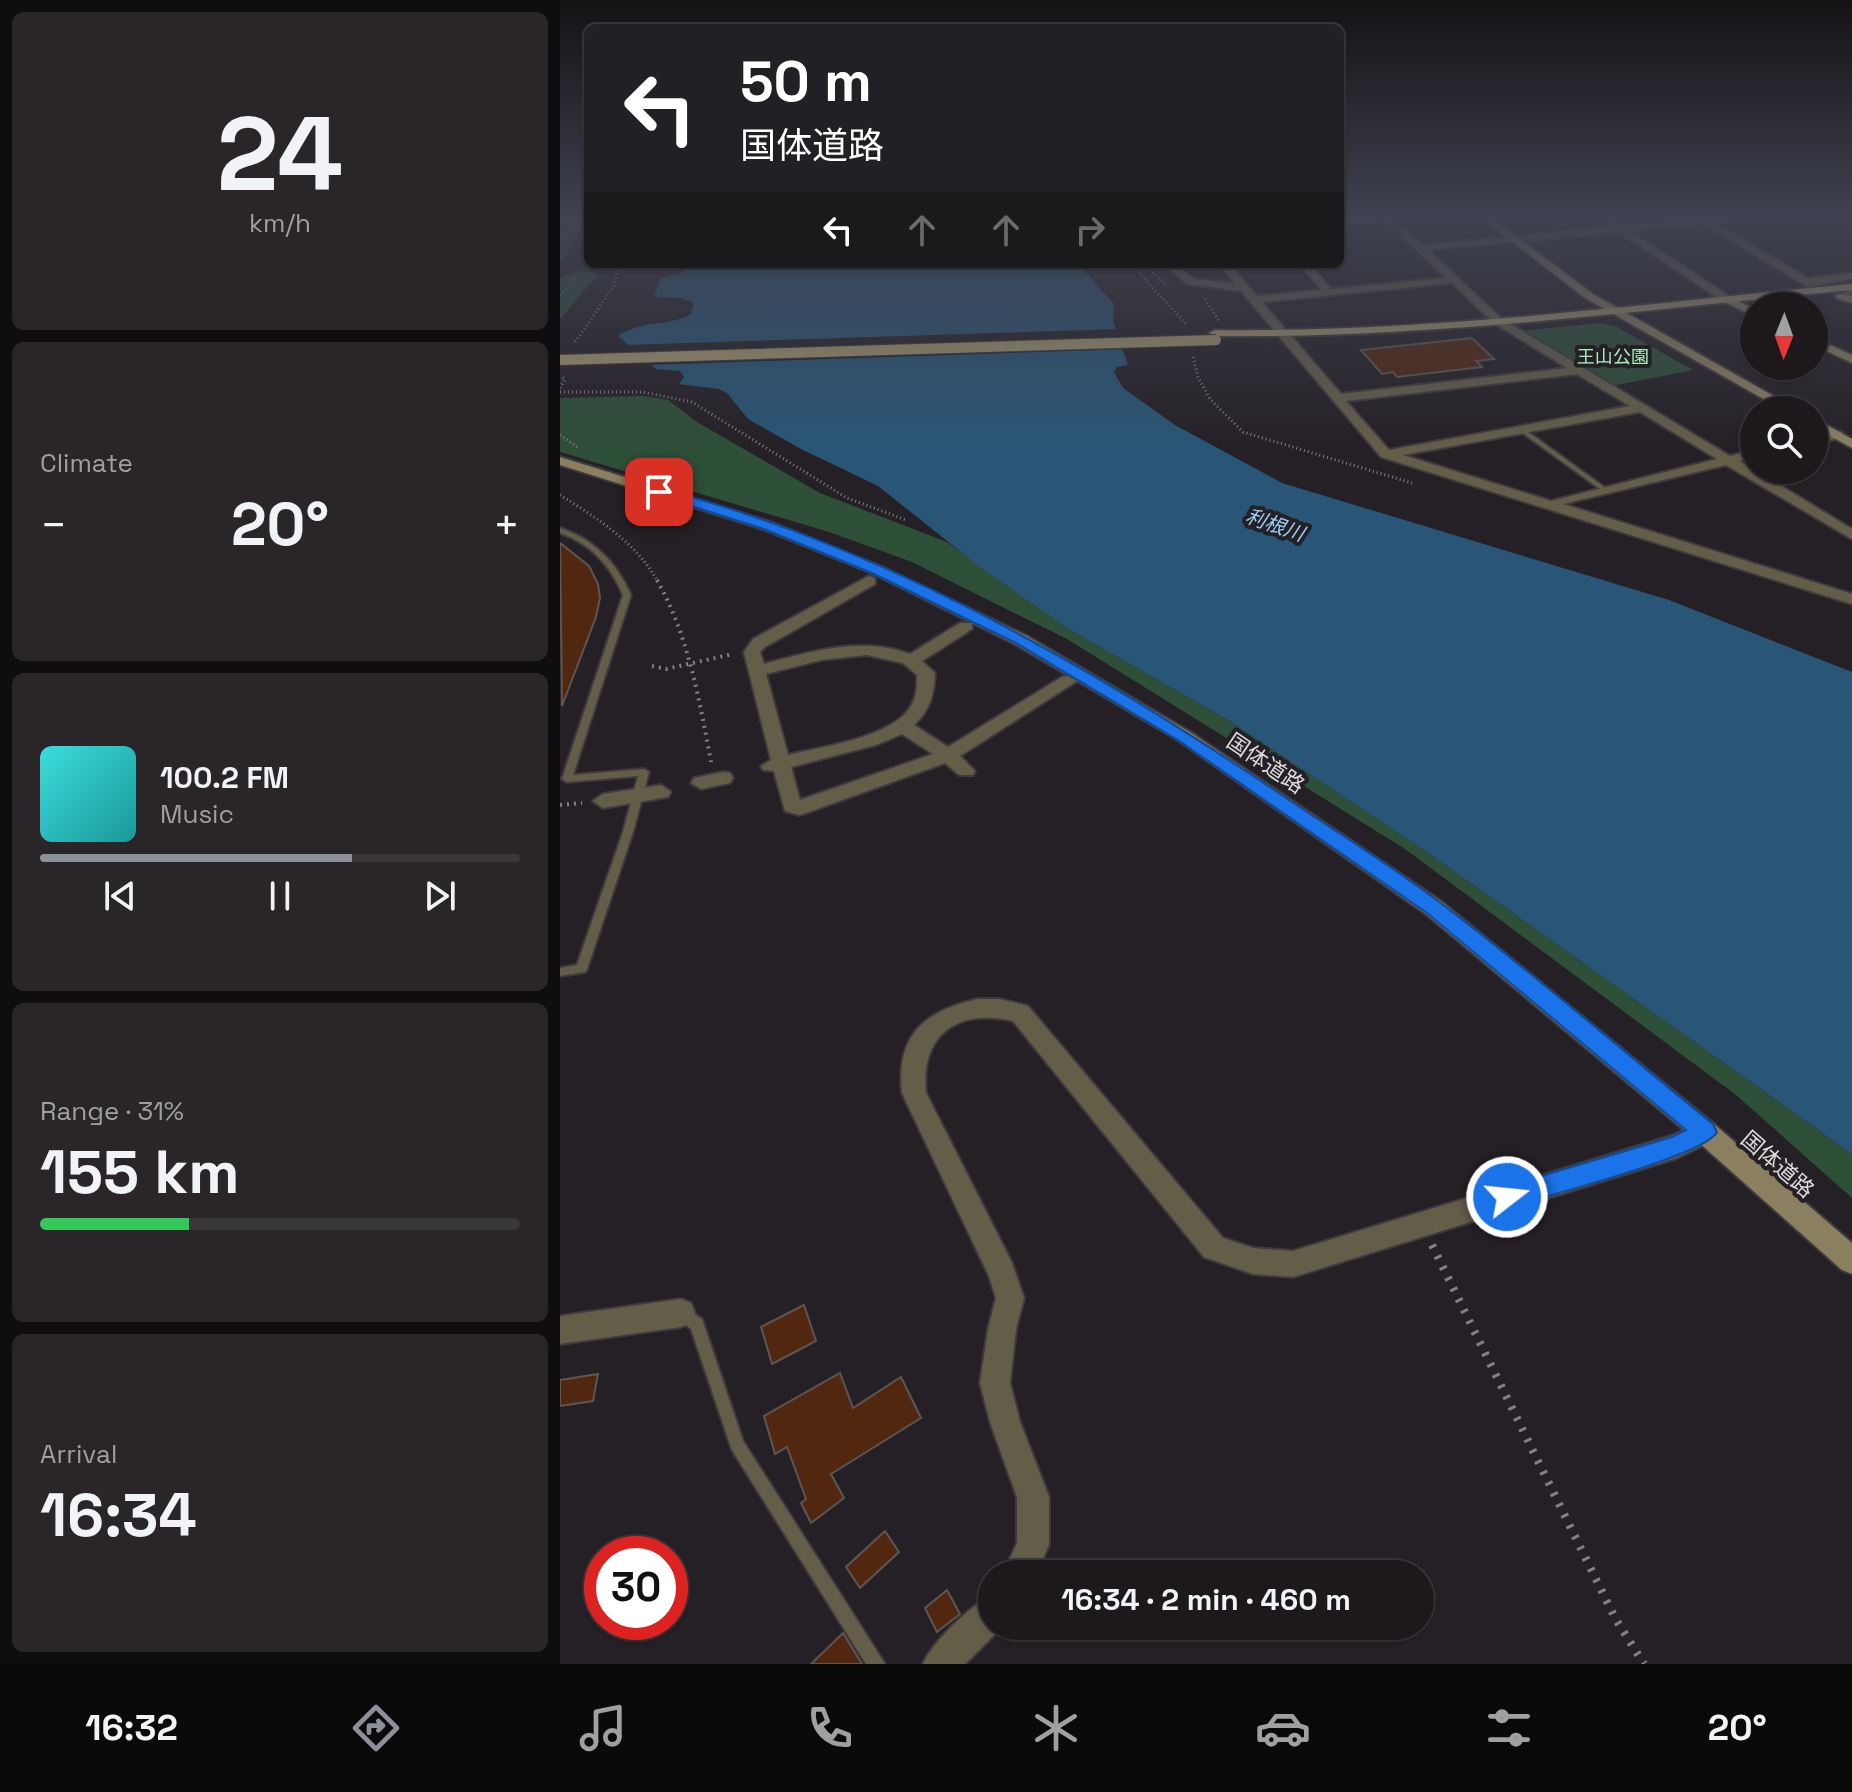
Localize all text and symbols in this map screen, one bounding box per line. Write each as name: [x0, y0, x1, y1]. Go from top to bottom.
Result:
text: 50 m: [740, 46, 872, 117]
icon: left: [608, 56, 712, 160]
text: 24: [217, 88, 343, 220]
text: 国体道路: [740, 123, 884, 169]
text: km/h: [249, 206, 311, 240]
icon: left: [816, 208, 860, 252]
icon: ahead: [900, 208, 944, 252]
icon: ahead: [984, 208, 1028, 252]
icon: right: [1068, 208, 1112, 252]
north arrow: [1740, 292, 1828, 380]
map controls: [1740, 292, 1828, 484]
park label: 王山公園: [1577, 345, 1649, 368]
button: search: [1740, 396, 1828, 484]
text: Climate: [40, 446, 133, 480]
pin: [625, 458, 693, 526]
icon: arrive: [637, 470, 681, 514]
text: 20°: [231, 486, 329, 563]
text: −: [40, 497, 67, 553]
text: +: [493, 497, 520, 553]
water label: 利根川: [1242, 503, 1309, 548]
street label: 国体道路: [1222, 727, 1310, 799]
text: 100.2 FM: [160, 758, 289, 797]
text: Music: [160, 797, 234, 831]
icon: previous: [98, 874, 142, 918]
icon: pause: [258, 874, 302, 918]
icon: next: [418, 874, 462, 918]
text: Range · 31%: [40, 1094, 184, 1128]
street label: 国体道路: [1736, 1125, 1820, 1203]
text: 155 km: [40, 1134, 239, 1211]
position arrow: [1465, 1155, 1549, 1239]
text: Arrival: [40, 1437, 117, 1471]
text: 16:34: [40, 1477, 197, 1554]
speed limit sign: 30: [584, 1536, 688, 1640]
text: 16:34 · 2 min · 460 m: [1061, 1580, 1351, 1619]
icon: directions: [348, 1700, 404, 1756]
icon: music: [575, 1700, 631, 1756]
icon: phone: [802, 1700, 858, 1756]
icon: climate: [1028, 1700, 1084, 1756]
icon: car: [1255, 1700, 1311, 1756]
icon: filters: [1481, 1700, 1537, 1756]
text: 16:32: [85, 1705, 178, 1751]
text: 20°: [1708, 1705, 1767, 1751]

